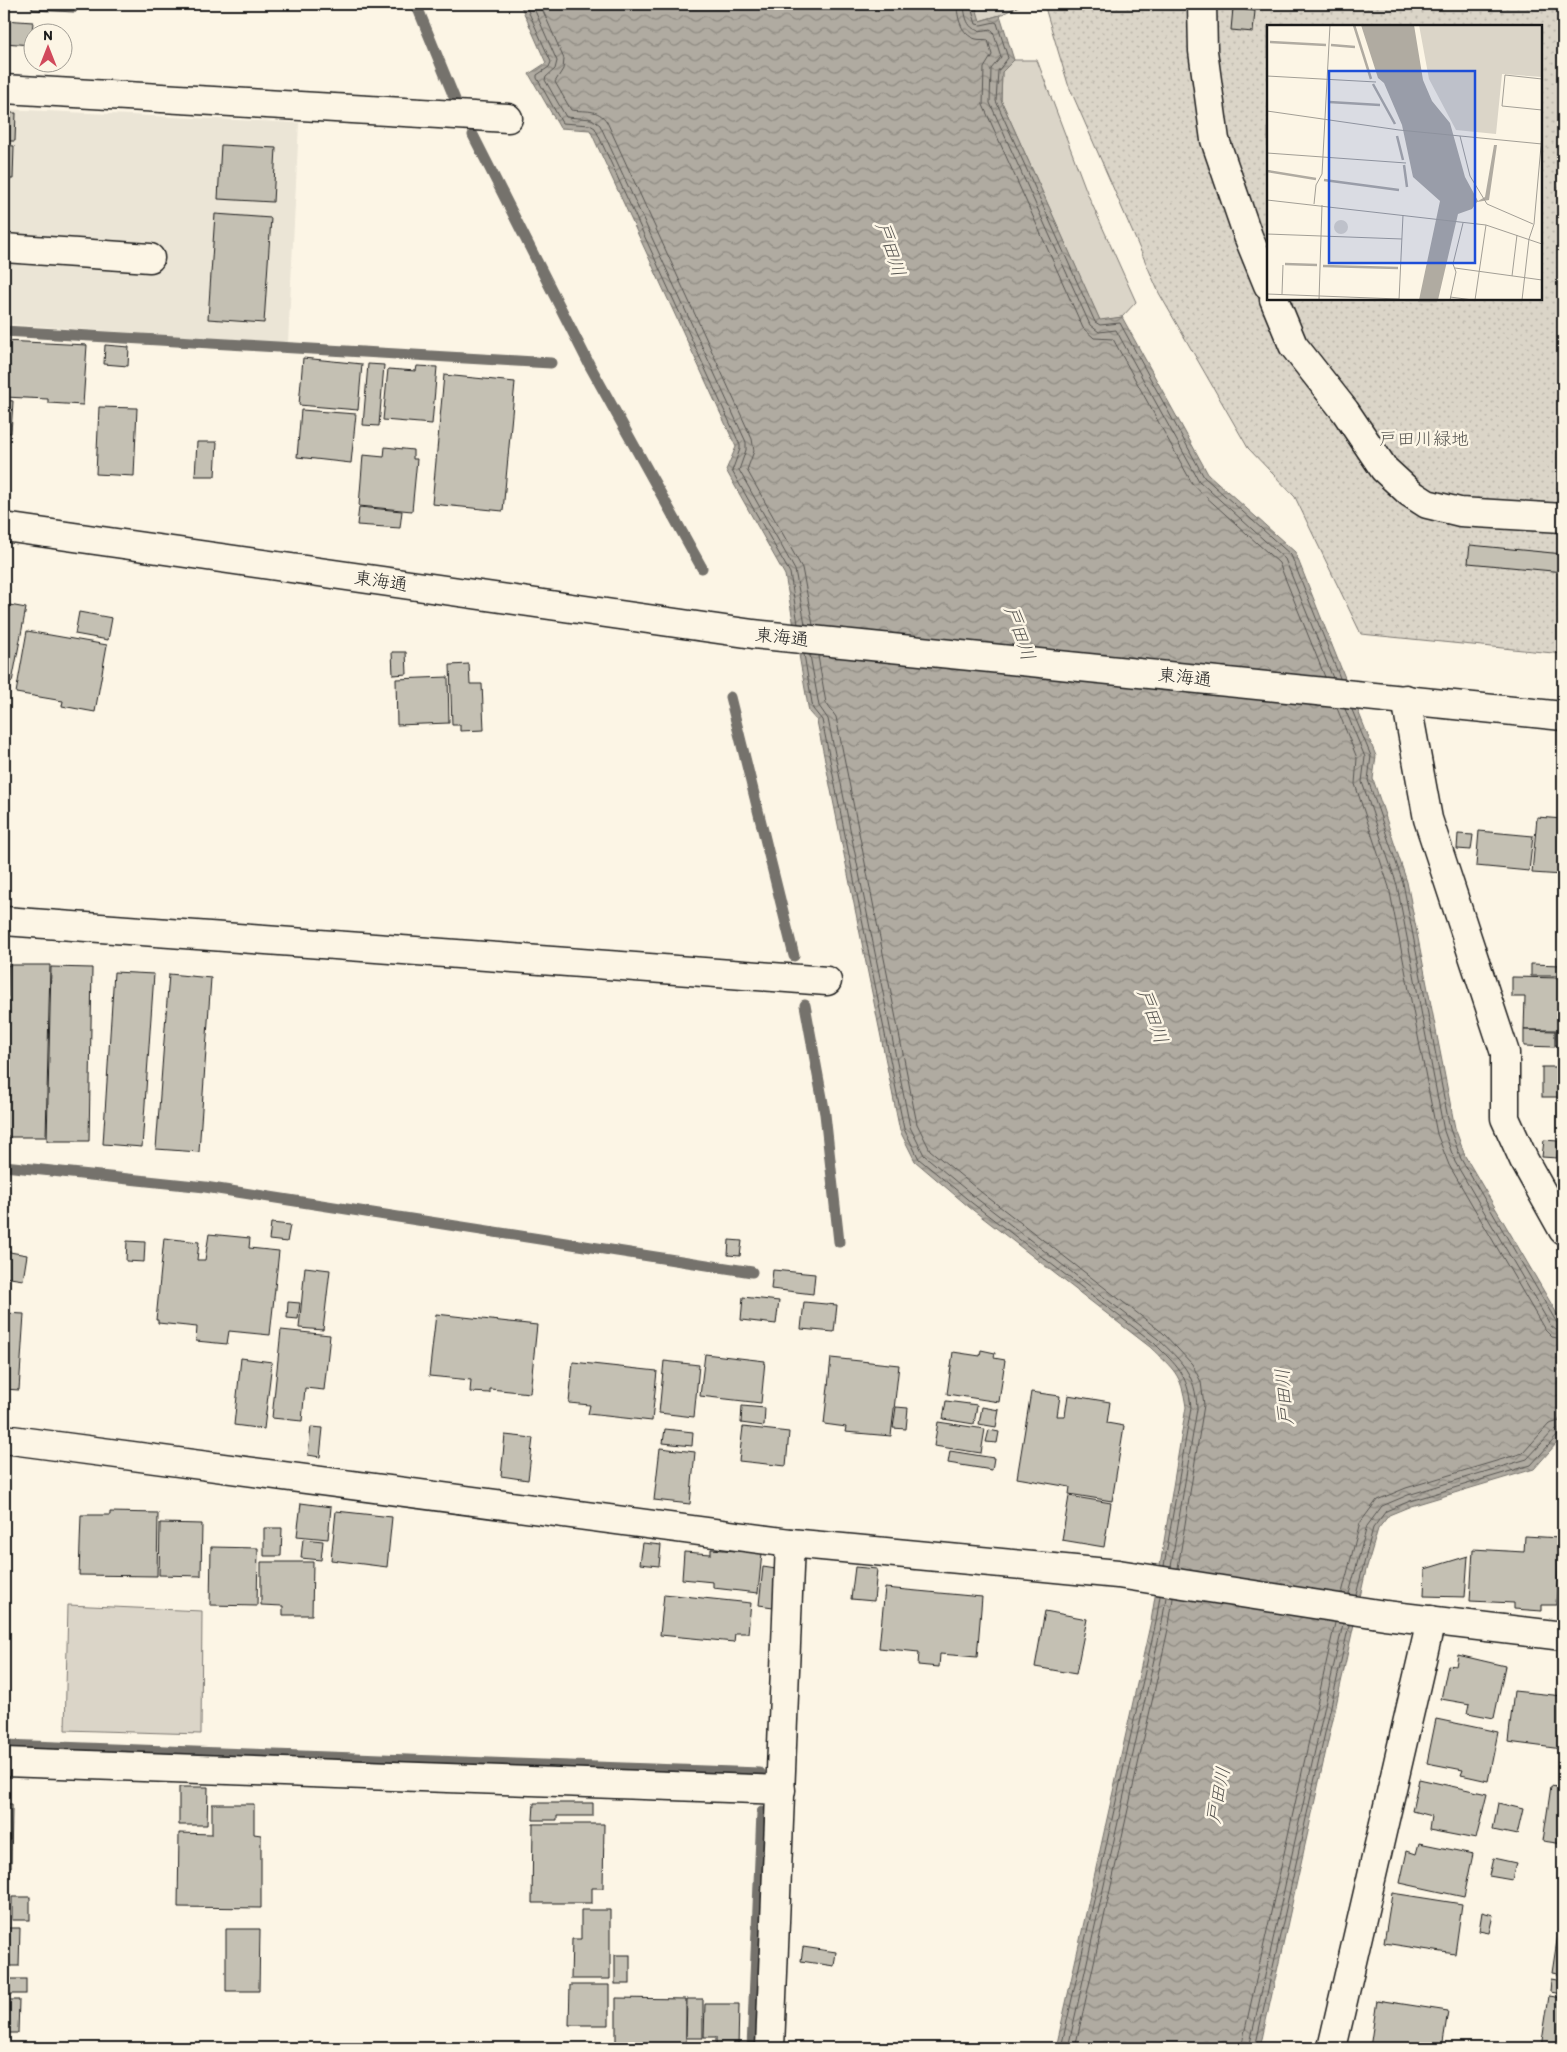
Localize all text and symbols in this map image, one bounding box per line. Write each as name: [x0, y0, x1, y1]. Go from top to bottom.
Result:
north arrow: [22, 22, 72, 72]
inset map: [1267, 25, 1542, 300]
text: N: [43, 27, 53, 44]
water label: 戸田川: [871, 218, 911, 280]
park label: 戸田川緑地: [1379, 428, 1469, 450]
street label: 東海通: [353, 566, 409, 596]
water label: 戸田川: [1000, 602, 1040, 664]
street label: 東海通: [754, 623, 810, 651]
street label: 東海通: [1157, 663, 1213, 691]
water label: 戸田川: [1133, 985, 1173, 1047]
water label: 戸田川: [1271, 1368, 1297, 1426]
water label: 戸田川: [1201, 1765, 1235, 1825]

